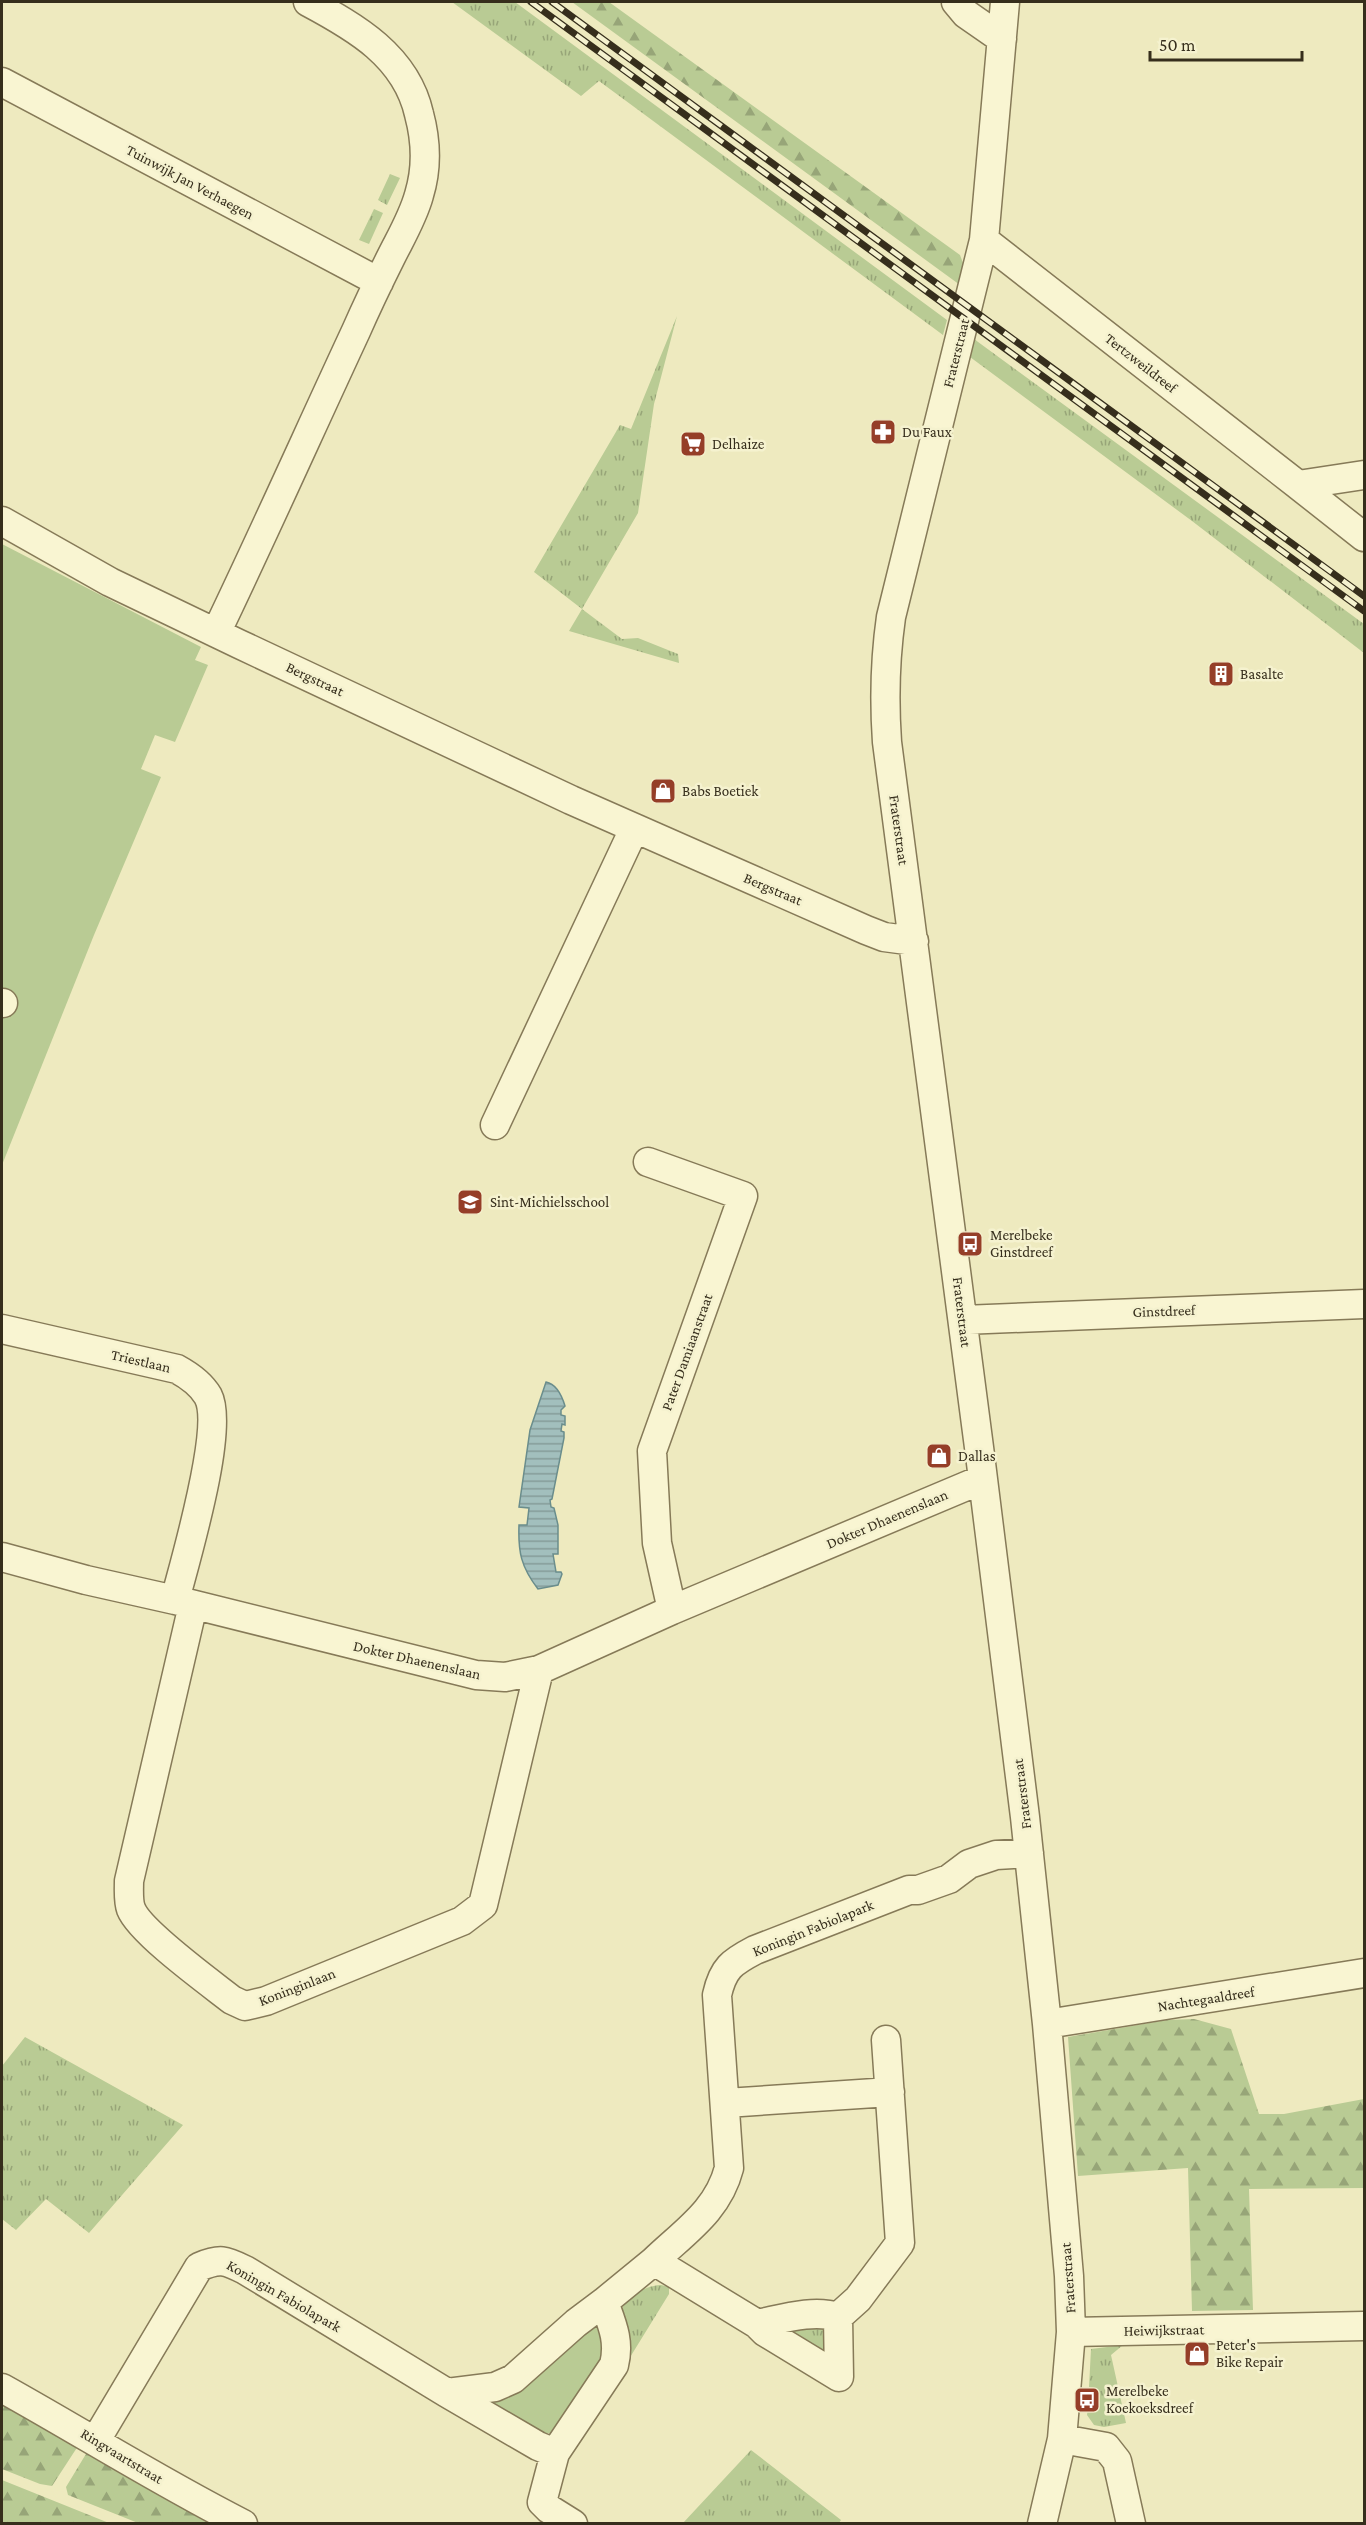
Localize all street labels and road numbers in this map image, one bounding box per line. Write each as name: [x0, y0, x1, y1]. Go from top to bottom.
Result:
street label: Tuinwijk Jan Verhaegen: [123, 142, 256, 223]
street label: Fraterstraat: [940, 316, 973, 389]
street label: Tertzweildreef: [1102, 330, 1181, 397]
street label: Bergstraat: [283, 659, 347, 701]
street label: Fraterstraat: [886, 794, 912, 867]
street label: Bergstraat: [741, 870, 806, 910]
street label: Fraterstraat: [950, 1276, 974, 1349]
street label: Pater Damiaanstraat: [658, 1290, 716, 1413]
street label: Ginstdreef: [1132, 1302, 1197, 1320]
street label: Triestlaan: [110, 1346, 172, 1376]
street label: Dokter Dhaenenslaan: [824, 1486, 950, 1552]
street label: Dokter Dhaenenslaan: [352, 1638, 482, 1682]
street label: Fraterstraat: [1010, 1757, 1034, 1830]
street label: Koningin Fabiolapark: [750, 1896, 877, 1961]
street label: Koninginlaan: [256, 1965, 338, 2010]
street label: Nachtegaaldreef: [1156, 1983, 1257, 2016]
street label: Fraterstraat: [1057, 2241, 1078, 2314]
street label: Koningin Fabiolapark: [224, 2257, 345, 2336]
street label: Heiwijkstraat: [1123, 2321, 1206, 2340]
street label: Ringvaartstraat: [77, 2425, 167, 2488]

